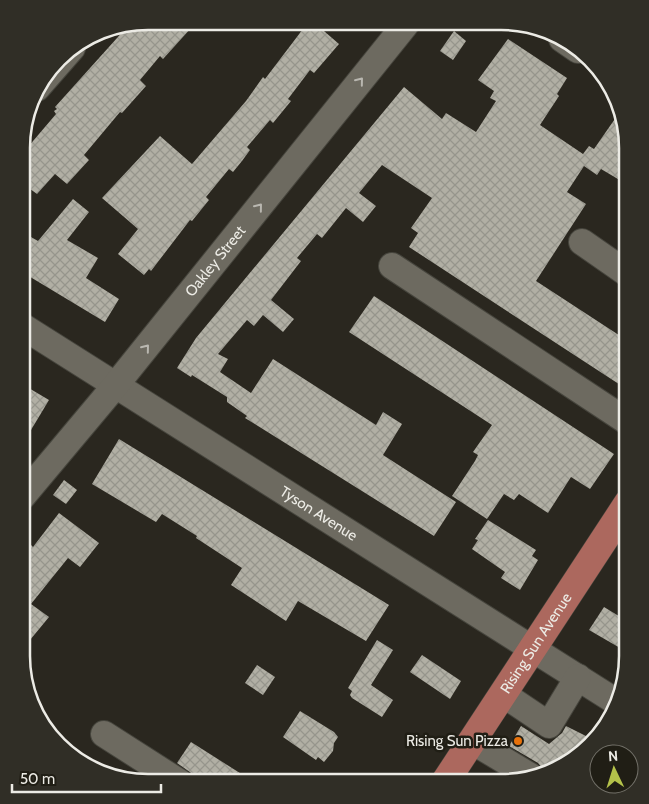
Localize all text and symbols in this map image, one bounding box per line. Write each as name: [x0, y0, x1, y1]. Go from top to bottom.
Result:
one-way arrow: [355, 78, 363, 87]
one-way arrow: [253, 204, 262, 213]
street label: Oakley Street: [181, 222, 249, 300]
one-way arrow: [140, 344, 149, 353]
street label: Tyson Avenue: [277, 482, 361, 545]
street label: Rising Sun Avenue: [497, 589, 576, 697]
place label: Rising Sun Pizza: [406, 732, 509, 750]
marker: Rising Sun Pizza: [512, 735, 524, 747]
north arrow: [589, 744, 639, 794]
text: N: [608, 747, 619, 765]
scale bar: [12, 762, 161, 794]
text: 50 m: [20, 770, 55, 788]

